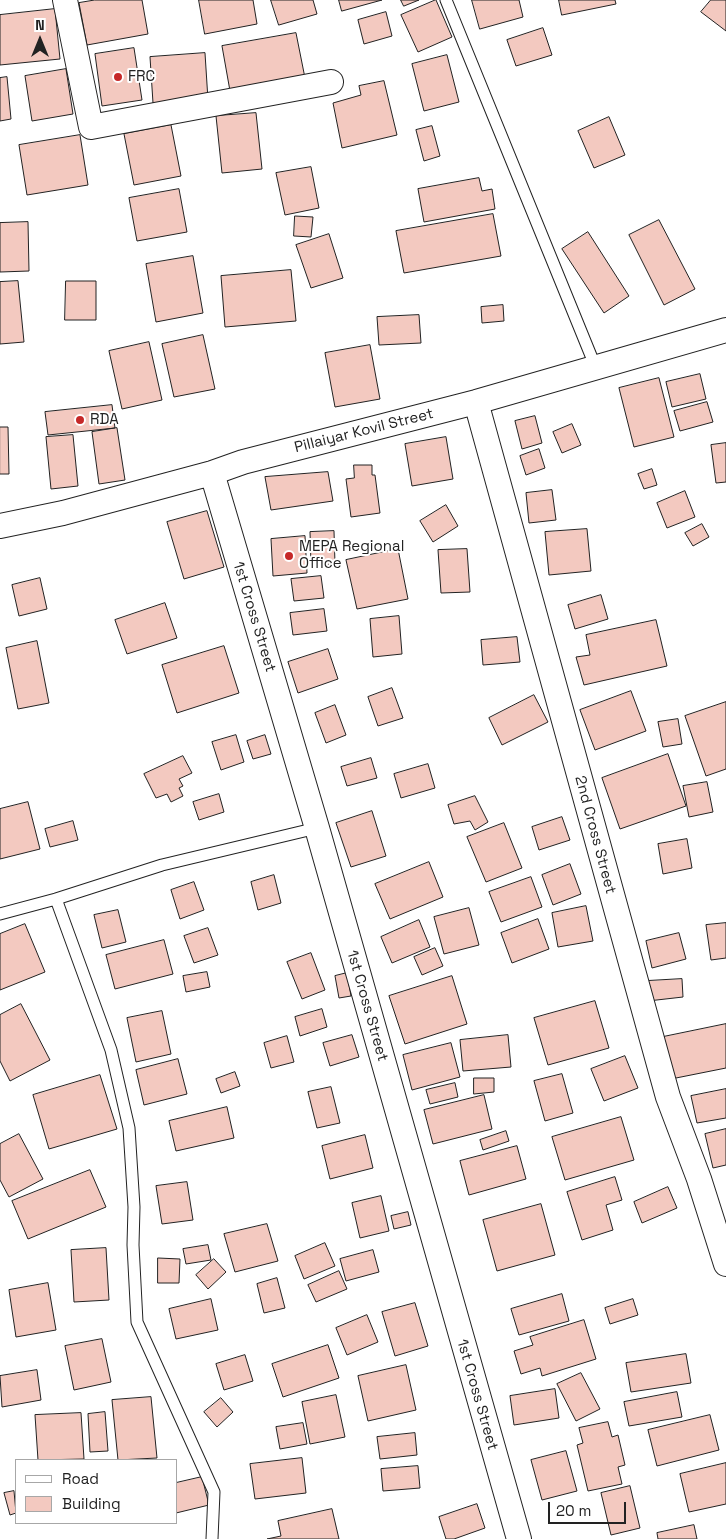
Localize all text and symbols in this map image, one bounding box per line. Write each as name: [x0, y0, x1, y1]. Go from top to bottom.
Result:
north arrow: [15, 15, 65, 65]
text: N: [35, 16, 45, 34]
place label: FRC: [128, 68, 155, 86]
marker: FRC: [112, 71, 124, 83]
street label: Pillaiyar Kovil Street: [293, 405, 435, 457]
place label: RDA: [90, 411, 119, 429]
marker: RDA: [74, 414, 86, 426]
place label: MEPA Regional Office: [299, 538, 404, 573]
marker: MEPA Regional Office: [283, 550, 295, 562]
street label: 1st Cross Street: [229, 560, 279, 674]
street label: 2nd Cross Street: [571, 774, 619, 896]
street label: 1st Cross Street: [343, 948, 391, 1064]
street label: 1st Cross Street: [453, 1337, 501, 1453]
legend: [15, 1459, 178, 1524]
text: Road: [62, 1469, 99, 1488]
scale bar: [551, 1492, 628, 1524]
text: Building: [62, 1494, 121, 1513]
text: 20 m: [556, 1501, 591, 1520]

